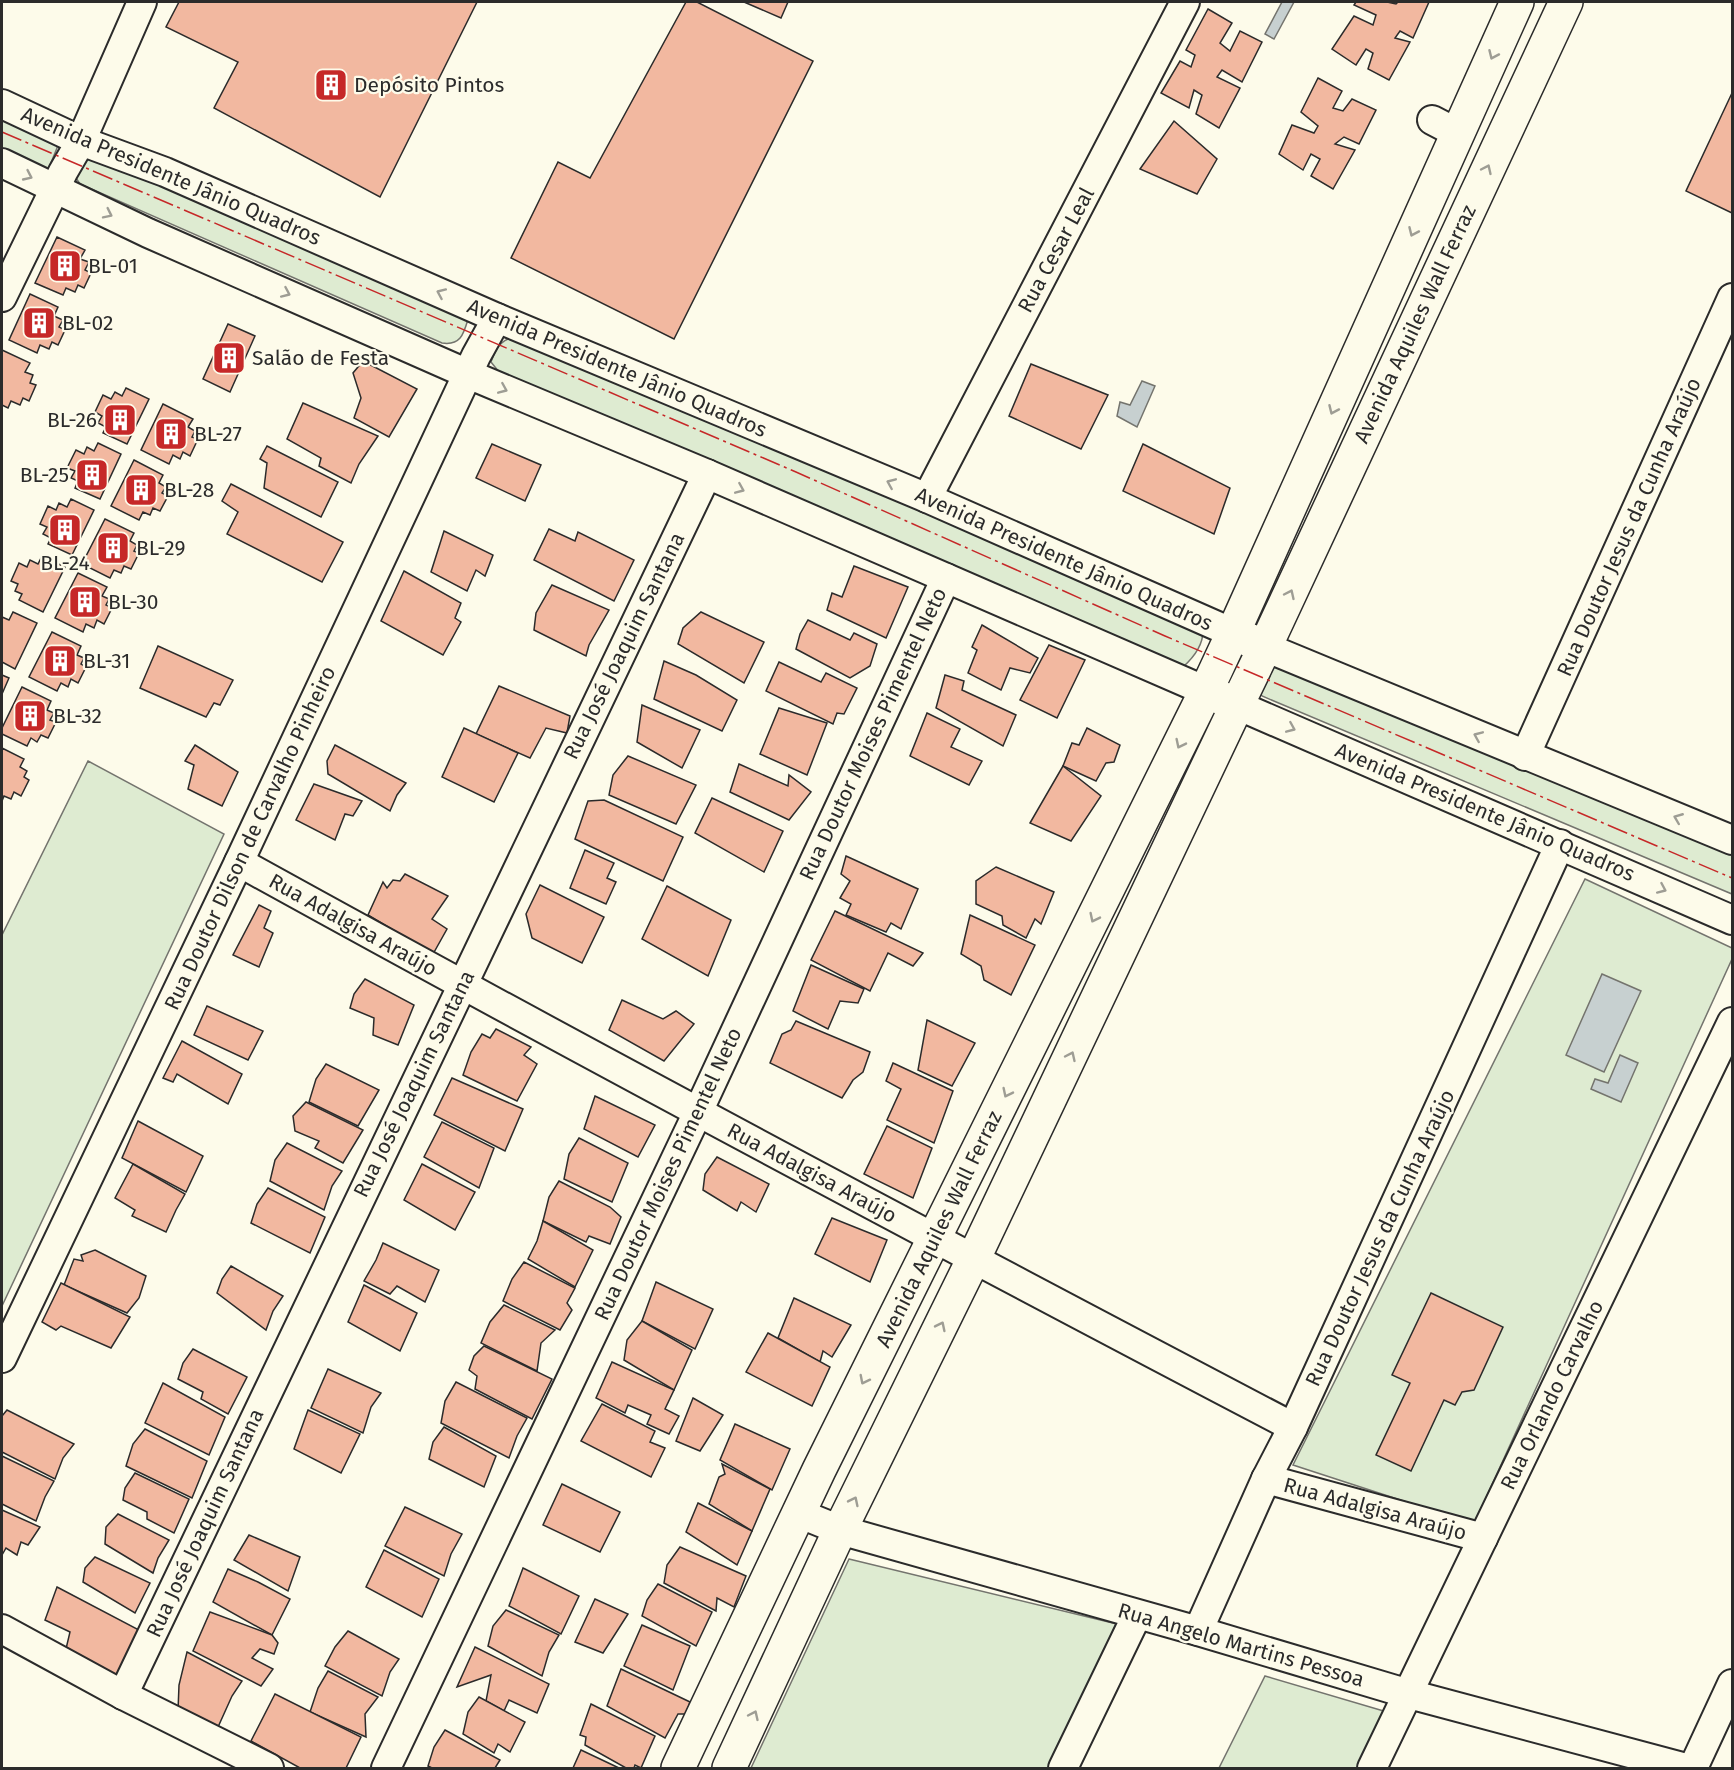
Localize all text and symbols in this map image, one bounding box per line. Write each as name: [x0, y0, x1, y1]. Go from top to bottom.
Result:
one-way arrow: [1489, 48, 1501, 59]
building icon: Depósito Pintos: [313, 67, 349, 103]
place label: Depósito Pintos: [354, 72, 504, 98]
street label: Avenida Presidente Jânio Quadros: [17, 101, 325, 251]
one-way arrow: [1480, 165, 1492, 176]
one-way arrow: [22, 169, 33, 181]
street label: Rua Cesar Leal: [1012, 183, 1100, 317]
street label: Avenida Aquiles Wall Ferraz: [1348, 201, 1482, 447]
one-way arrow: [101, 206, 112, 218]
one-way arrow: [1408, 226, 1420, 237]
building icon: BL-01: [47, 248, 83, 284]
place label: BL-01: [88, 253, 138, 279]
one-way arrow: [279, 286, 290, 298]
one-way arrow: [436, 288, 447, 300]
street label: Avenida Presidente Jânio Quadros: [463, 293, 771, 443]
building icon: BL-02: [21, 305, 57, 341]
place label: BL-02: [62, 310, 113, 336]
building icon: Salão de Festa: [211, 340, 247, 376]
place label: Salão de Festa: [252, 345, 389, 371]
street label: Rua Doutor Jesus da Cunha Araújo: [1551, 374, 1707, 680]
one-way arrow: [496, 381, 507, 393]
building icon: BL-26: [102, 402, 138, 438]
one-way arrow: [1328, 404, 1340, 415]
place label: BL-26: [47, 407, 97, 433]
building icon: BL-27: [153, 416, 189, 452]
place label: BL-27: [194, 421, 242, 447]
building icon: BL-25: [74, 457, 110, 493]
place label: BL-25: [20, 462, 69, 488]
building icon: BL-28: [123, 472, 159, 508]
place label: BL-28: [164, 477, 214, 503]
one-way arrow: [886, 478, 897, 490]
one-way arrow: [734, 482, 745, 494]
street label: Avenida Presidente Jânio Quadros: [911, 482, 1217, 637]
building icon: BL-24: [47, 512, 83, 548]
street label: Rua José Joaquim Santana: [558, 528, 690, 764]
building icon: BL-29: [95, 530, 131, 566]
place label: BL-29: [136, 535, 186, 561]
place label: BL-24: [40, 550, 90, 576]
building icon: BL-30: [67, 584, 103, 620]
street label: Rua Doutor Moises Pimentel Neto: [794, 584, 952, 884]
place label: BL-30: [108, 589, 159, 615]
one-way arrow: [1282, 589, 1294, 600]
building icon: BL-31: [42, 643, 78, 679]
place label: BL-31: [83, 648, 130, 674]
street label: Rua Doutor Dilson de Carvalho Pinheiro: [159, 662, 341, 1014]
building icon: BL-32: [12, 698, 48, 734]
place label: BL-32: [53, 703, 102, 729]
one-way arrow: [1284, 721, 1295, 733]
one-way arrow: [1474, 731, 1485, 743]
one-way arrow: [1176, 737, 1187, 748]
street label: Avenida Presidente Jânio Quadros: [1331, 737, 1639, 887]
one-way arrow: [1674, 813, 1685, 825]
street label: Rua Adalgisa Araújo: [264, 868, 442, 982]
one-way arrow: [1656, 882, 1667, 894]
one-way arrow: [1089, 912, 1101, 923]
street label: Rua José Joaquim Santana: [348, 966, 480, 1202]
street label: Rua Doutor Moises Pimentel Neto: [589, 1024, 747, 1324]
one-way arrow: [1063, 1051, 1075, 1062]
street label: Rua Doutor Jesus da Cunha Araújo: [1300, 1086, 1460, 1390]
one-way arrow: [1003, 1087, 1014, 1098]
street label: Avenida Aquiles Wall Ferraz: [870, 1106, 1008, 1352]
street label: Rua Adalgisa Araújo: [723, 1117, 901, 1229]
street label: Rua Orlando Carvalho: [1495, 1296, 1609, 1494]
one-way arrow: [933, 1321, 945, 1332]
one-way arrow: [860, 1374, 871, 1385]
street label: Rua José Joaquim Santana: [141, 1405, 269, 1641]
street label: Rua Adalgisa Araújo: [1281, 1472, 1469, 1546]
one-way arrow: [847, 1496, 858, 1507]
street label: Rua Angelo Martins Pessoa: [1115, 1597, 1367, 1693]
one-way arrow: [746, 1711, 758, 1722]

